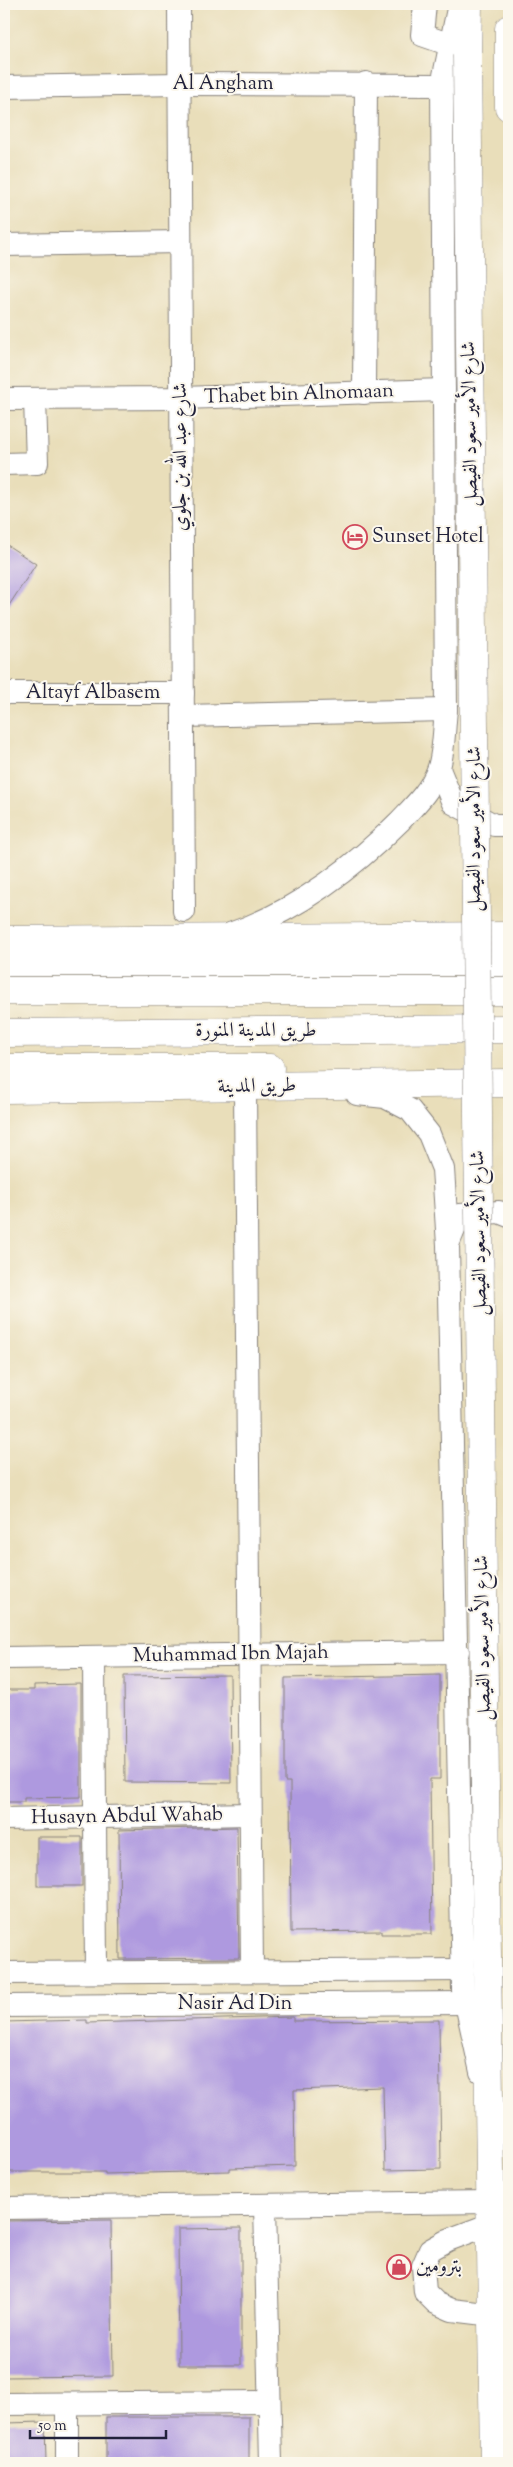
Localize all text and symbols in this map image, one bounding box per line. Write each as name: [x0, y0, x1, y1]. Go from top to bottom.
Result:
street label: Al Angham: [172, 70, 274, 99]
street label: شارع الأمير سعود الفيصل: [452, 341, 488, 507]
street label: Thabet bin Alnomaan: [204, 377, 395, 413]
street label: شارع عبد الله بن جلوي: [164, 383, 197, 531]
place label: Sunset Hotel: [372, 523, 484, 552]
hotel icon: Sunset Hotel: [342, 524, 368, 550]
street label: Altayf Albasem: [26, 679, 161, 708]
street label: شارع الأمير سعود الفيصل: [458, 746, 491, 912]
street label: طريق المدينة المنورة: [195, 1017, 317, 1046]
street label: طريق المدينة: [217, 1072, 297, 1102]
street label: شارع الأمير سعود الفيصل: [461, 1150, 497, 1316]
street label: شارع الأمير سعود الفيصل: [465, 1555, 501, 1721]
street label: Muhammad Ibn Majah: [133, 1639, 329, 1671]
street label: Husayn Abdul Wahab: [31, 1801, 223, 1833]
street label: Nasir Ad Din: [178, 1990, 292, 2019]
place label: بترومين: [416, 2253, 462, 2282]
shop icon: بترومين: [386, 2254, 412, 2280]
scale bar: [30, 2407, 166, 2439]
text: 50 m: [37, 2416, 67, 2437]

